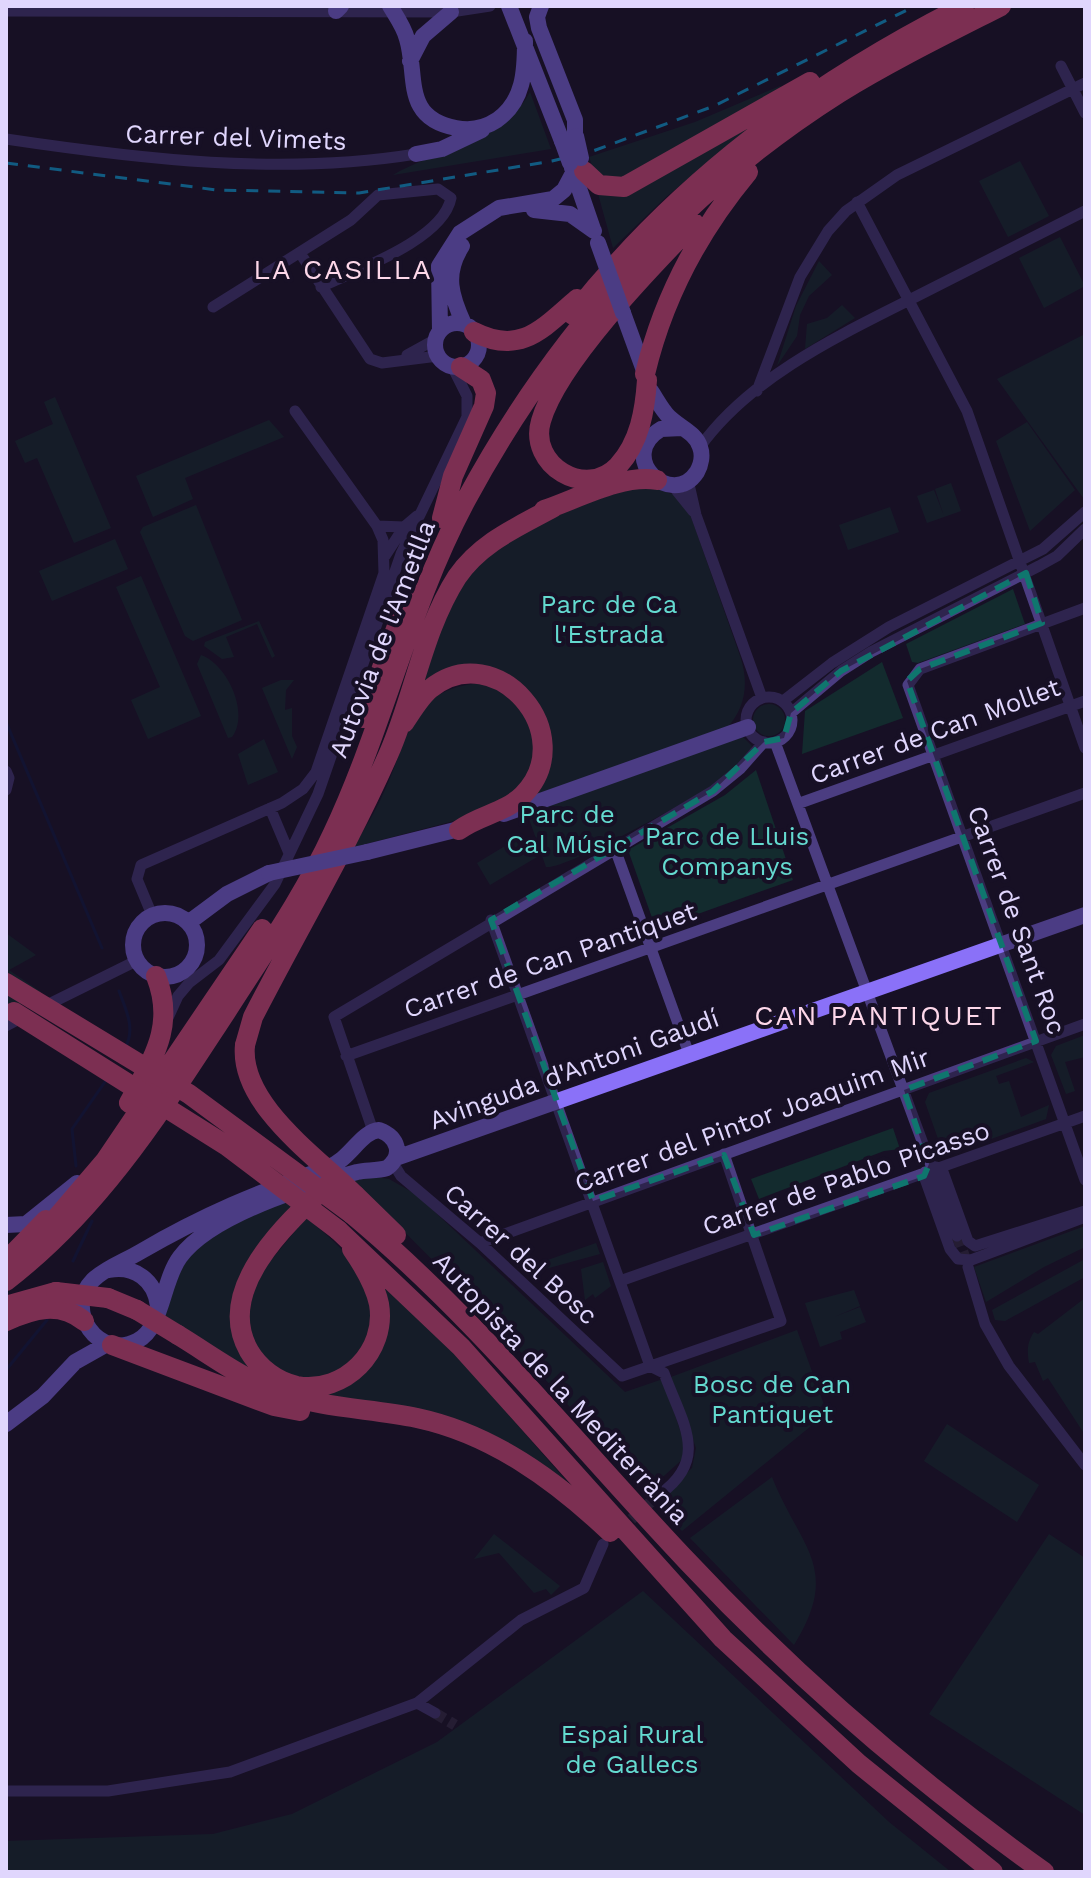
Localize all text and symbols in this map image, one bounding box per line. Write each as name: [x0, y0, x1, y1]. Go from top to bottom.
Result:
street label: Carrer del Vimets: [125, 118, 347, 156]
district label: LA CASILLA: [253, 253, 433, 286]
street label: Autovia de l'Ametlla: [323, 516, 441, 762]
park label: Parc de Ca l'Estrada: [541, 589, 678, 649]
street label: Carrer de Can Mollet: [806, 672, 1064, 790]
park label: Parc de Cal Músic: [506, 799, 628, 859]
street label: Carrer de Sant Roc: [962, 802, 1072, 1038]
park label: Parc de Lluis Companys: [645, 821, 809, 881]
street label: Carrer de Can Pantiquet: [400, 896, 700, 1024]
district label: CAN PANTIQUET: [754, 999, 1004, 1032]
street label: Avinguda d'Antoni Gaudí: [425, 1003, 723, 1135]
street label: Carrer del Pintor Joaquim Mir: [571, 1042, 933, 1198]
street label: Carrer de Pablo Picasso: [698, 1115, 994, 1241]
street label: Carrer del Bosc: [438, 1178, 604, 1330]
street label: Autopista de la Mediterrània: [427, 1246, 695, 1530]
park label: Bosc de Can Pantiquet: [693, 1369, 851, 1429]
park label: Espai Rural de Gallecs: [560, 1719, 704, 1779]

